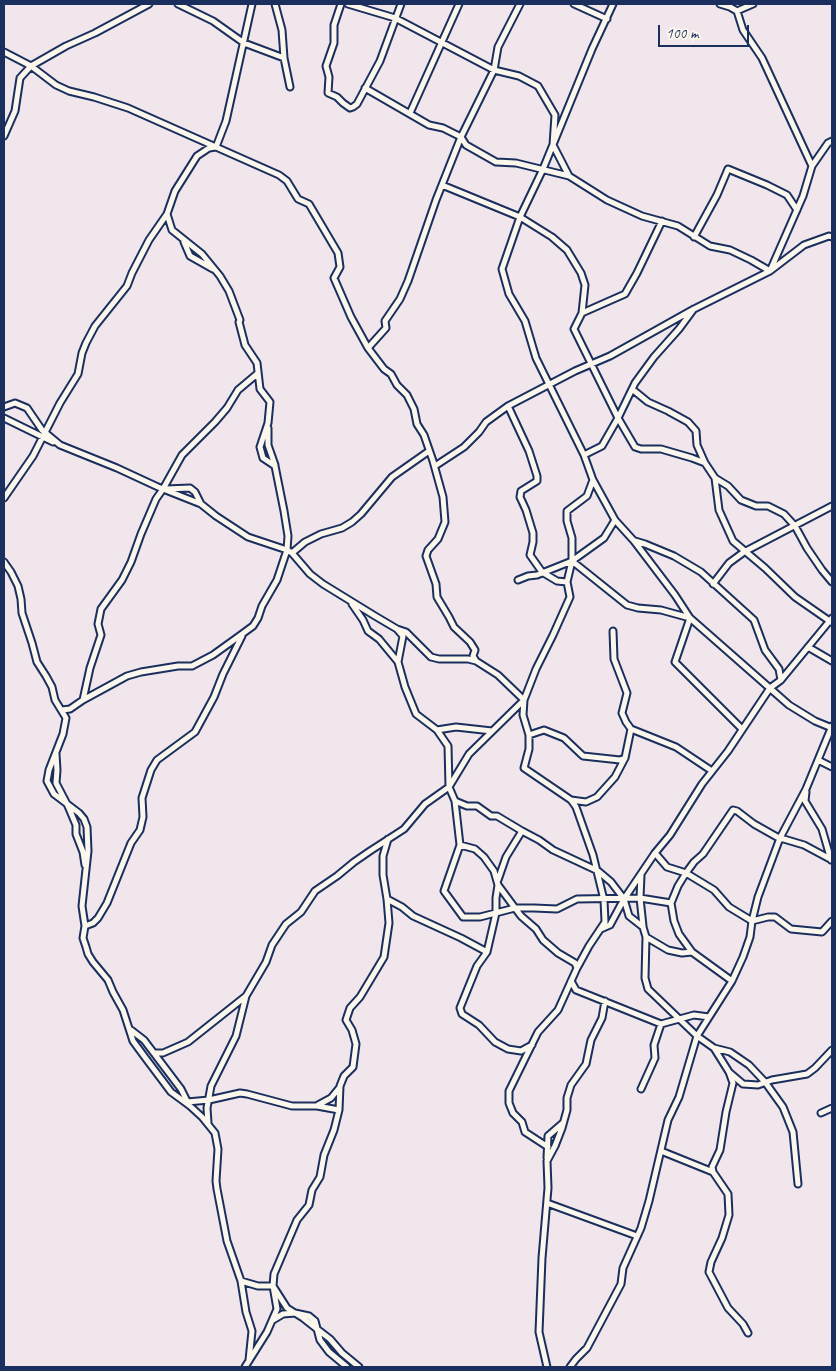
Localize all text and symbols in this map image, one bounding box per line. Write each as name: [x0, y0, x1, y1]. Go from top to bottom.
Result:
scale bar: [661, 15, 752, 47]
text: 100 m: [666, 24, 698, 43]

